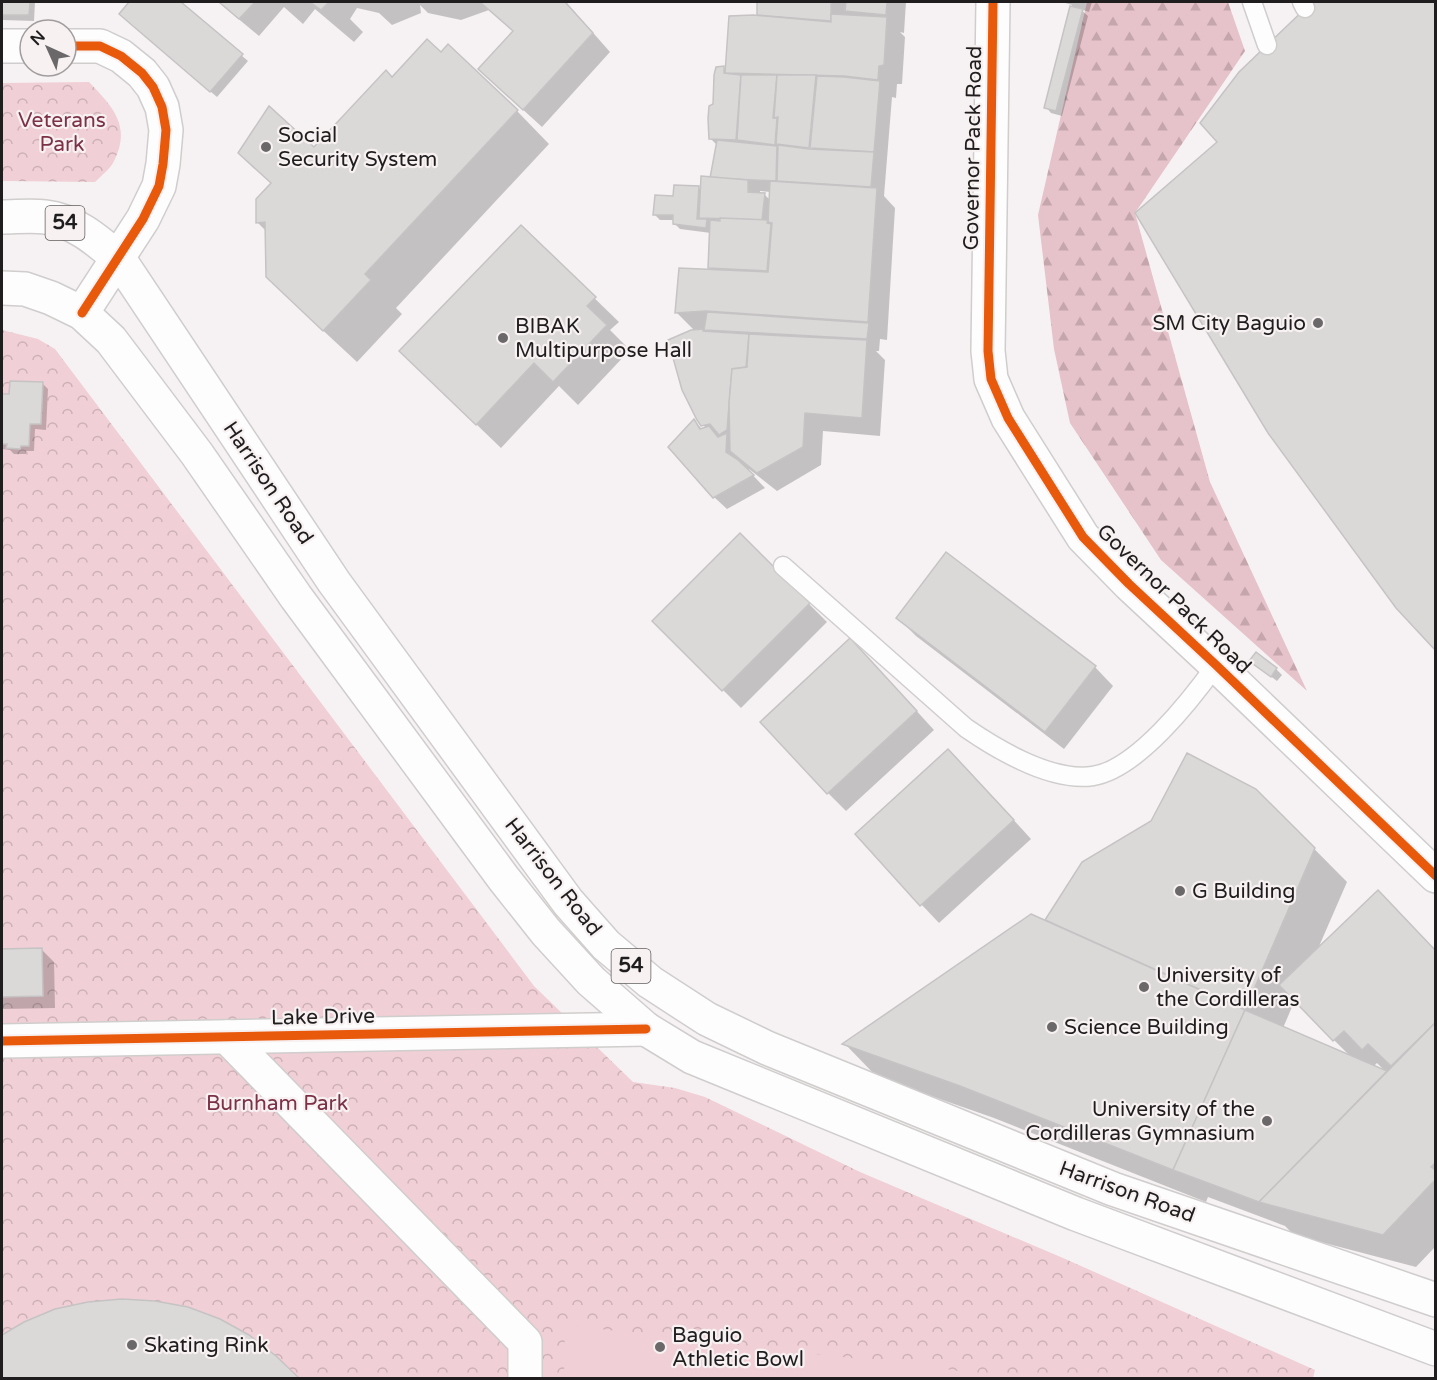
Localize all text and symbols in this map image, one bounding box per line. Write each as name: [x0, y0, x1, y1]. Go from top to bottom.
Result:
north arrow: [18, 18, 78, 78]
text: N: [26, 26, 50, 50]
street label: Governor Pack Road: [959, 45, 987, 251]
park label: Veterans Park: [18, 108, 106, 157]
place label: Social Security System: [278, 123, 437, 172]
marker: Social Security System: [259, 140, 273, 154]
road number: 54: [46, 206, 84, 240]
place label: SM City Baguio: [1152, 311, 1306, 336]
place label: BIBAK Multipurpose Hall: [515, 314, 692, 363]
marker: SM City Baguio: [1311, 316, 1325, 330]
marker: BIBAK Multipurpose Hall: [496, 331, 510, 345]
street label: Harrison Road: [218, 417, 318, 549]
street label: Governor Pack Road: [1092, 519, 1256, 679]
street label: Harrison Road: [499, 813, 607, 941]
place label: G Building: [1192, 879, 1296, 904]
marker: G Building: [1173, 884, 1187, 898]
road number: 54: [612, 949, 650, 983]
place label: University of the Cordilleras: [1156, 963, 1300, 1012]
marker: University of the Cordilleras: [1137, 980, 1151, 994]
street label: Lake Drive: [271, 1004, 375, 1030]
place label: Science Building: [1064, 1015, 1229, 1040]
marker: Science Building: [1045, 1020, 1059, 1034]
park label: Burnham Park: [206, 1091, 348, 1116]
place label: University of the Cordilleras Gymnasium: [1026, 1097, 1255, 1146]
marker: University of the Cordilleras Gymnasium: [1260, 1114, 1274, 1128]
street label: Harrison Road: [1056, 1156, 1198, 1228]
place label: Baguio Athletic Bowl: [672, 1323, 804, 1372]
place label: Skating Rink: [144, 1333, 269, 1358]
marker: Skating Rink: [125, 1338, 139, 1352]
marker: Baguio Athletic Bowl: [653, 1340, 667, 1354]

